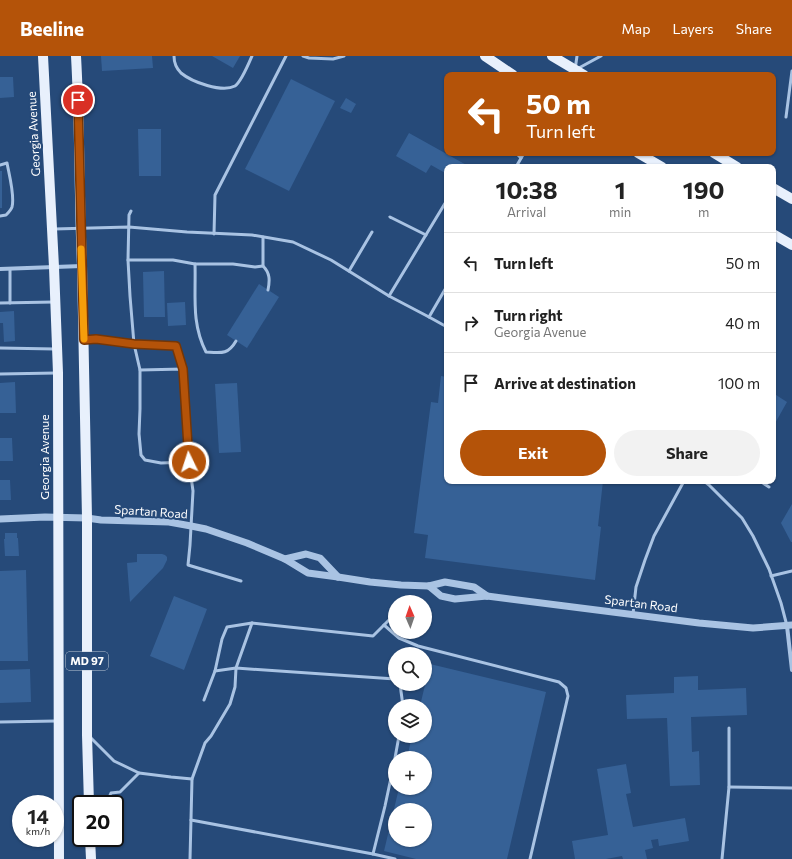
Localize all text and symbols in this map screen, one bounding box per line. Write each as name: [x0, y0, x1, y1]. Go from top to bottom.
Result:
text: Beeline: [20, 17, 84, 40]
text: Map: [622, 20, 650, 37]
text: Layers: [672, 20, 714, 37]
text: Share: [736, 20, 772, 37]
pin: [61, 83, 95, 117]
text: 50 m: [526, 86, 591, 120]
icon: left: [460, 88, 512, 140]
icon: arrive: [67, 89, 89, 111]
street label: Georgia Avenue: [24, 91, 42, 177]
text: Turn left: [526, 120, 595, 142]
text: 10:38: [496, 175, 558, 204]
text: 1: [615, 175, 626, 204]
text: 190: [683, 175, 724, 204]
text: Arrival: [507, 204, 546, 220]
text: min: [609, 204, 631, 220]
text: m: [698, 204, 709, 220]
icon: left: [460, 252, 482, 274]
text: Turn left: [494, 254, 553, 272]
text: 50 m: [726, 254, 760, 272]
text: Turn right: [494, 306, 563, 324]
icon: right: [460, 312, 482, 334]
text: 40 m: [725, 314, 760, 332]
text: Georgia Avenue: [494, 324, 586, 340]
icon: arrive: [460, 372, 482, 394]
text: Arrive at destination: [494, 374, 636, 392]
text: 100 m: [718, 374, 760, 392]
street label: Georgia Avenue: [37, 414, 51, 500]
button: Exit: [460, 430, 606, 476]
button: Share: [614, 430, 760, 476]
position arrow: [168, 441, 210, 483]
street label: Spartan Road: [114, 501, 188, 521]
street label: Spartan Road: [604, 592, 679, 614]
north arrow: [388, 595, 432, 639]
map controls: [388, 595, 432, 847]
button: search: [388, 647, 432, 691]
road number: MD 97: [66, 652, 108, 670]
button: layers: [388, 699, 432, 743]
button: +: [388, 751, 432, 795]
speed limit sign: 20: [72, 795, 124, 847]
button: −: [388, 803, 432, 847]
text: 14: [27, 804, 49, 828]
text: km/h: [26, 825, 50, 837]

